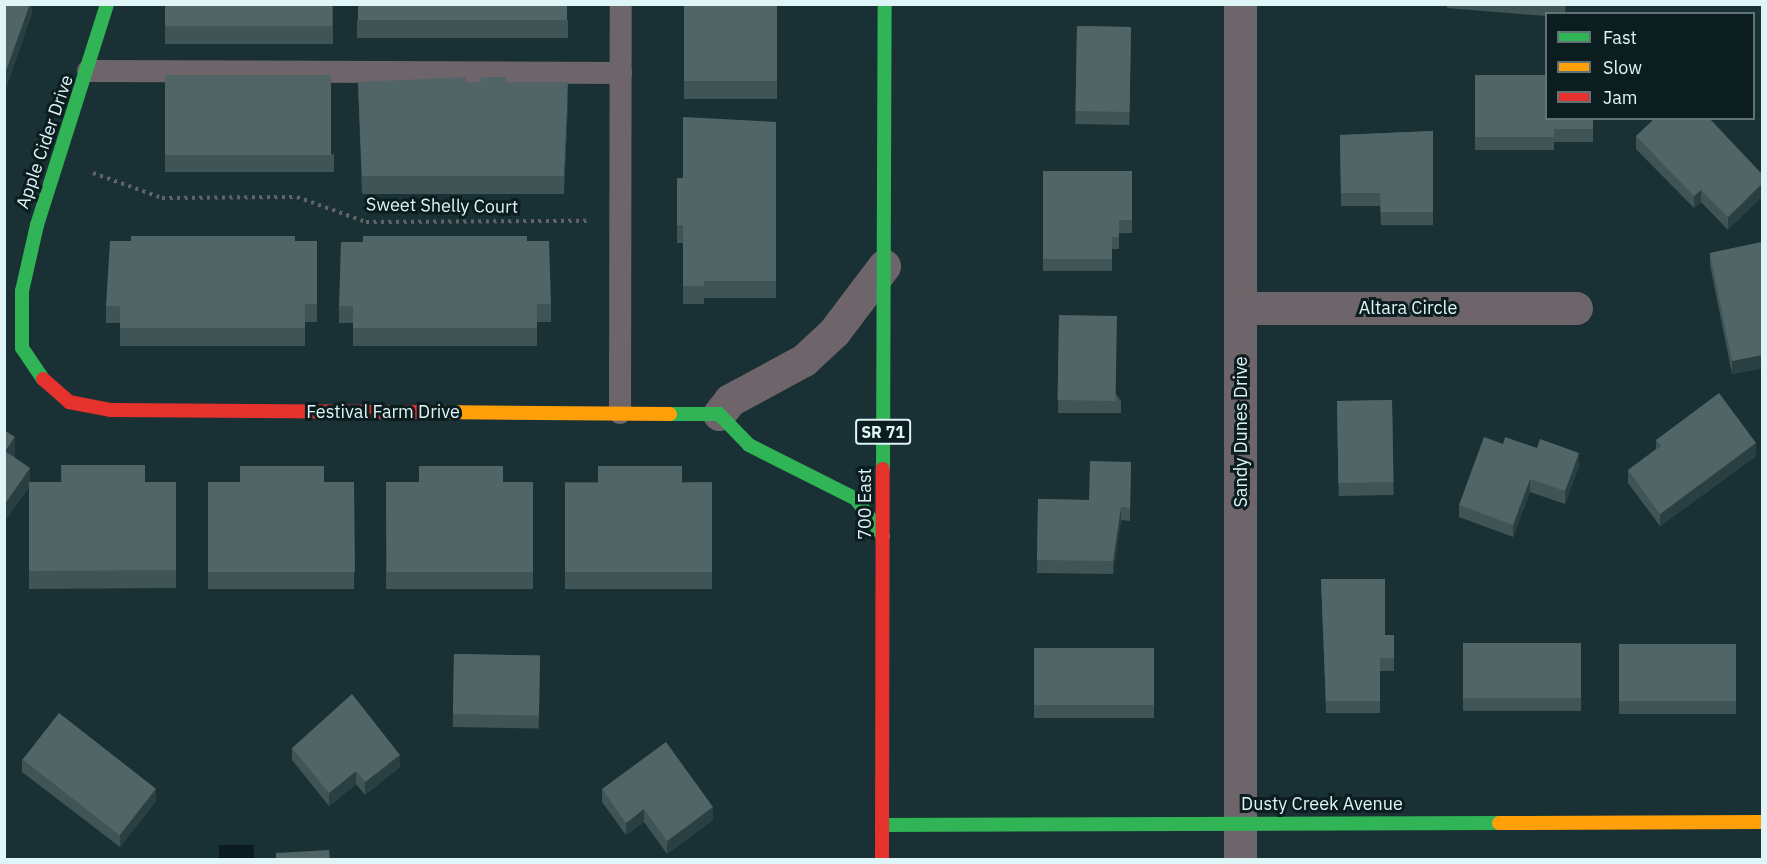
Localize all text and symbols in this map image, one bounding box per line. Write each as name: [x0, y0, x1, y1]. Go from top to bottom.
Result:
legend: [1545, 12, 1755, 120]
text: Fast: [1603, 26, 1637, 49]
text: Slow: [1603, 56, 1642, 79]
street label: Apple Cider Drive: [12, 72, 78, 212]
text: Jam: [1603, 86, 1638, 109]
street label: Sweet Shelly Court: [366, 194, 518, 218]
street label: Altara Circle: [1359, 297, 1457, 319]
street label: Sandy Dunes Drive: [1230, 356, 1252, 508]
street label: Festival Farm Drive: [306, 401, 460, 423]
road number: SR 71: [854, 419, 912, 445]
street label: 700 East: [854, 468, 876, 540]
street label: Dusty Creek Avenue: [1241, 793, 1403, 815]

